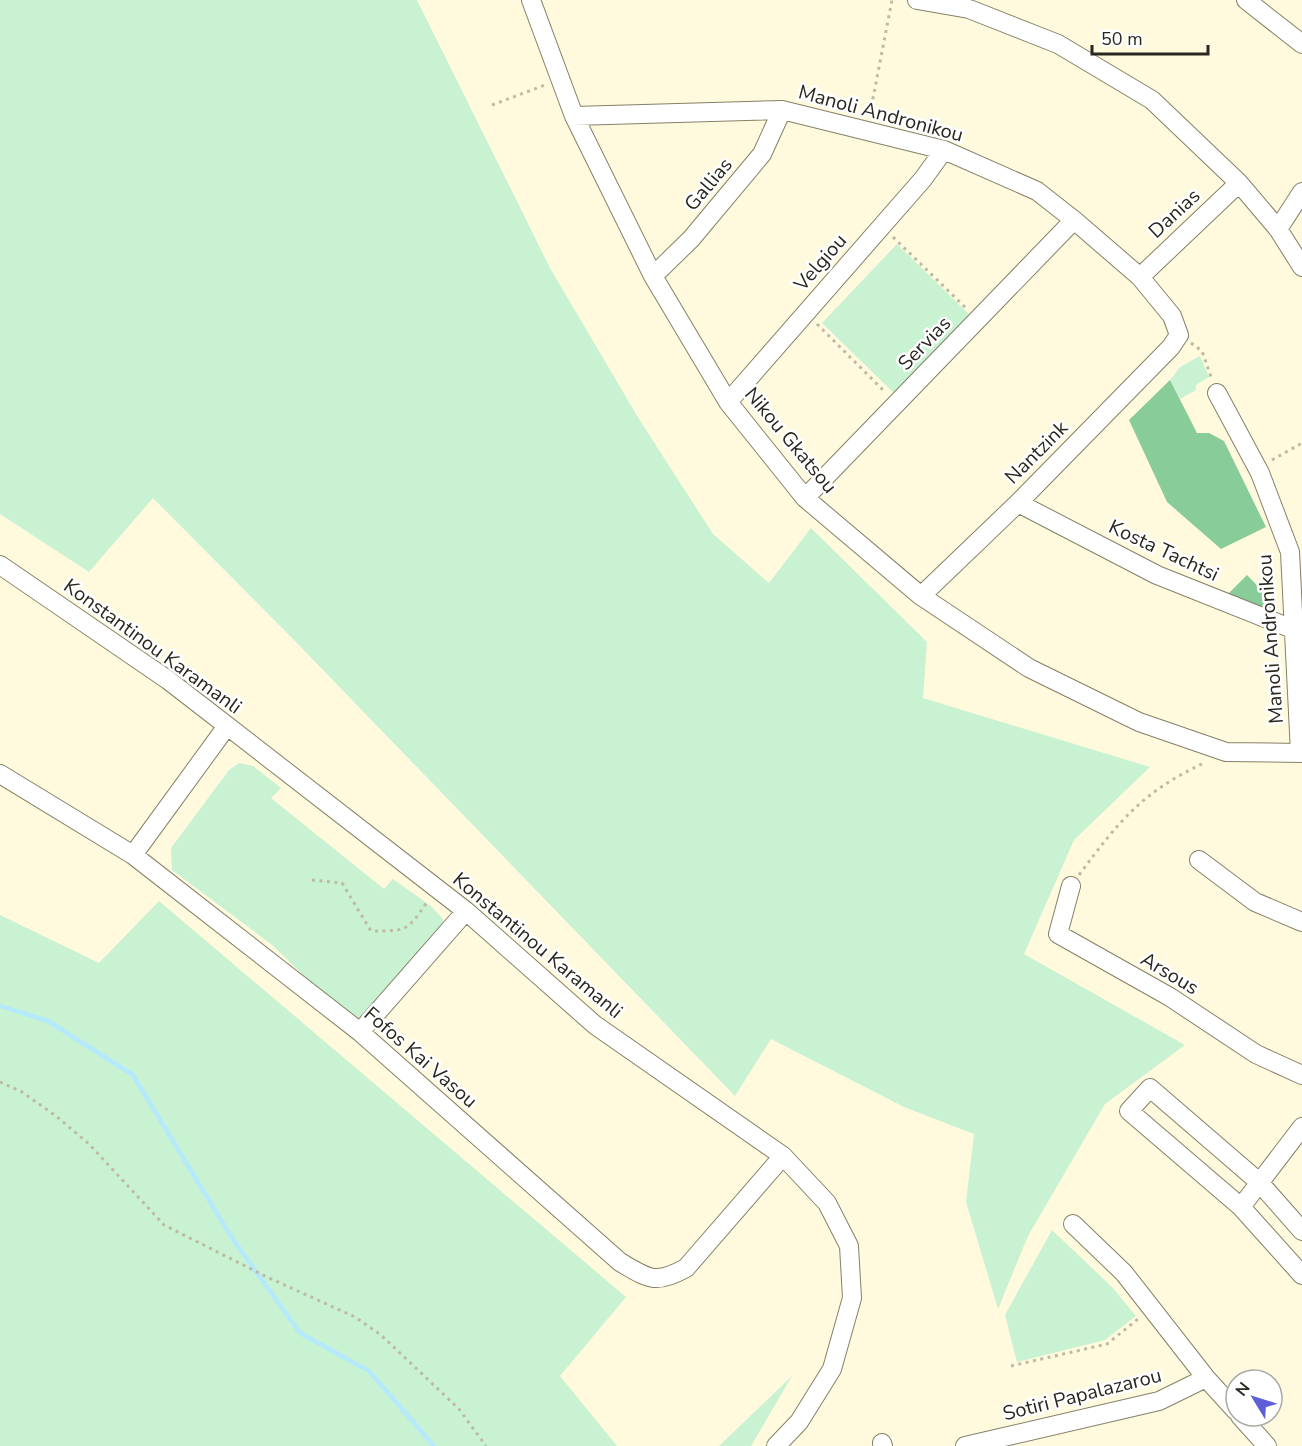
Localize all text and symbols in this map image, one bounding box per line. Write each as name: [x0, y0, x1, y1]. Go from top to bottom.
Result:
scale bar: [1092, 18, 1208, 56]
text: 50 m: [1101, 27, 1143, 51]
street label: Manoli Andronikou: [795, 78, 966, 148]
street label: Gallias: [678, 152, 739, 217]
street label: Danias: [1143, 182, 1206, 244]
street label: Velgiou: [787, 228, 853, 298]
street label: Servias: [892, 310, 957, 376]
street label: Nikou Gkatsou: [738, 382, 843, 499]
street label: Nantzink: [999, 414, 1075, 490]
street label: Kosta Tachtsi: [1104, 513, 1223, 588]
street label: Manoli Andronikou: [1251, 553, 1290, 725]
street label: Konstantinou Karamanli: [58, 573, 247, 720]
street label: Konstantinou Karamanli: [447, 866, 628, 1025]
street label: Arsous: [1136, 946, 1204, 1001]
street label: Fofos Kai Vasou: [358, 1001, 483, 1114]
street label: Sotiri Papalazarou: [1000, 1362, 1164, 1427]
north arrow: [1224, 1368, 1284, 1428]
text: N: [1231, 1378, 1255, 1401]

